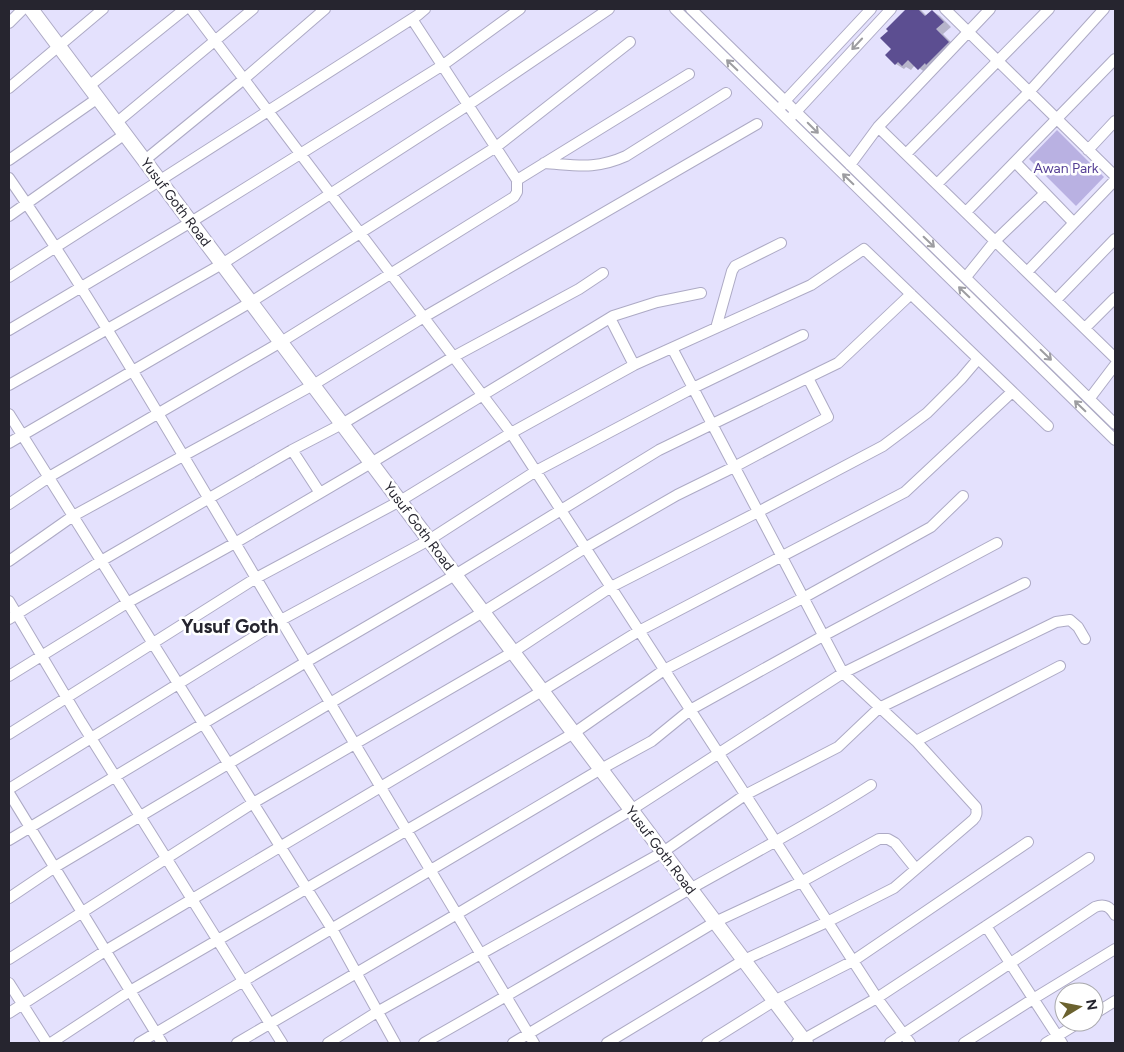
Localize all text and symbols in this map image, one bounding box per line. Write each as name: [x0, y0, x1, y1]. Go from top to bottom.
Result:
one-way arrow: [851, 38, 863, 51]
one-way arrow: [726, 59, 738, 71]
one-way arrow: [807, 122, 820, 134]
street label: Yusuf Goth Road: [137, 155, 214, 250]
park label: Awan Park: [1033, 160, 1099, 177]
one-way arrow: [842, 173, 854, 185]
one-way arrow: [923, 236, 936, 248]
one-way arrow: [958, 286, 971, 298]
one-way arrow: [1040, 349, 1052, 361]
one-way arrow: [1074, 400, 1087, 412]
street label: Yusuf Goth Road: [380, 479, 457, 574]
district label: Yusuf Goth: [181, 615, 279, 638]
street label: Yusuf Goth Road: [622, 803, 699, 898]
north arrow: [1054, 982, 1104, 1032]
text: N: [1082, 998, 1101, 1012]

